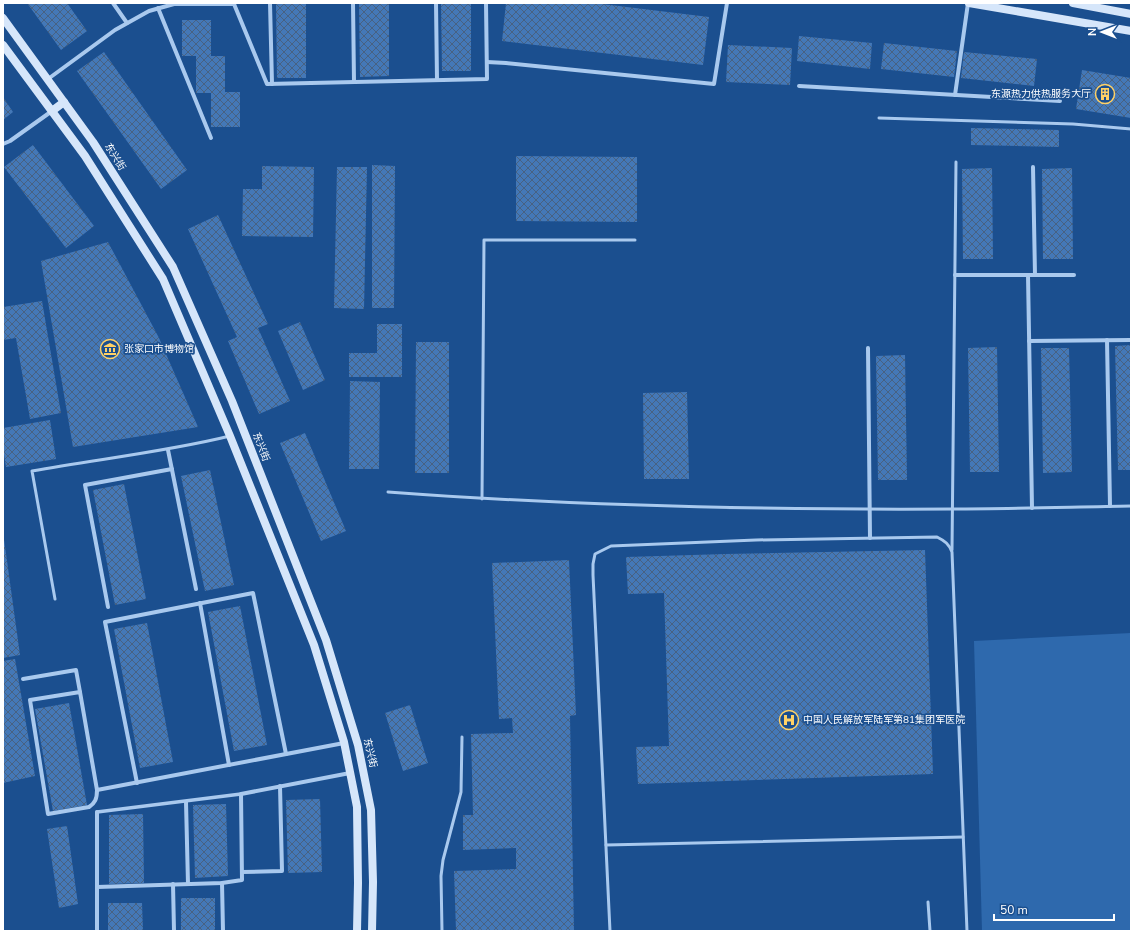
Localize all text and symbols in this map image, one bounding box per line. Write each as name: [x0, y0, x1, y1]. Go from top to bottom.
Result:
north arrow: [1082, 12, 1122, 52]
text: N: [1085, 28, 1100, 36]
building icon: 东源热力供热服务大厅: [1094, 83, 1116, 105]
place label: 东源热力供热服务大厅: [991, 87, 1091, 101]
street label: 东兴街: [101, 141, 129, 173]
museum icon: 张家口市博物馆: [99, 338, 121, 360]
place label: 张家口市博物馆: [124, 342, 194, 356]
street label: 东兴街: [249, 430, 273, 464]
hospital icon: 中国人民解放军陆军第81集团军医院: [778, 709, 800, 731]
place label: 中国人民解放军陆军第81集团军医院: [803, 713, 965, 727]
street label: 东兴街: [360, 737, 380, 769]
scale bar: [994, 896, 1114, 922]
text: 50 m: [1000, 902, 1028, 918]

